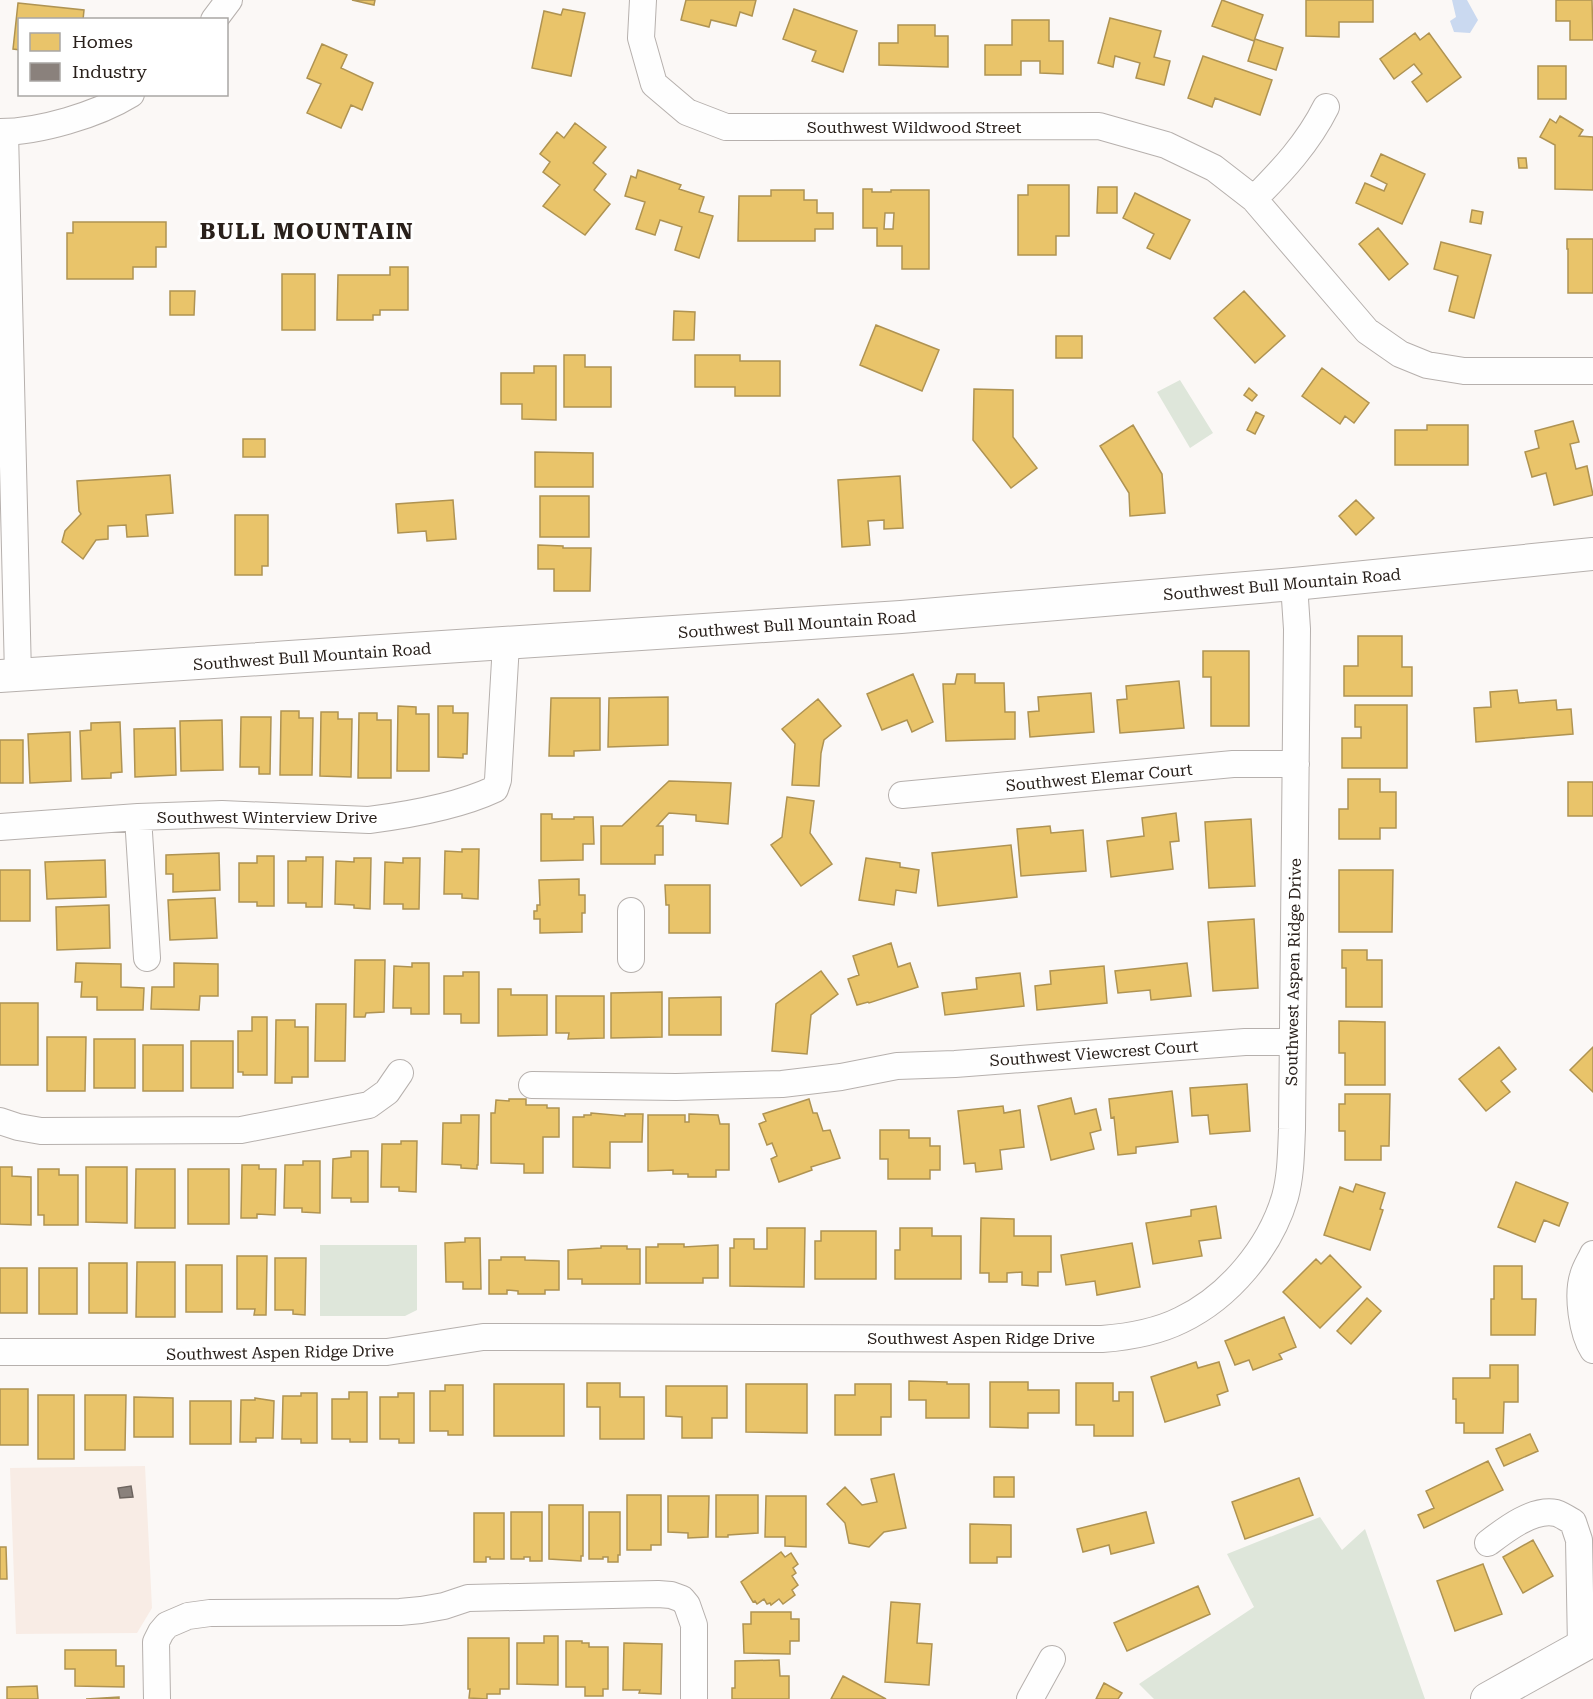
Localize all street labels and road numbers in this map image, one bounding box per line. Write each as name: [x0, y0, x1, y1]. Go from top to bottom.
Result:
street label: Southwest Wildwood Street: [807, 118, 1021, 137]
street label: Southwest Bull Mountain Road: [1162, 565, 1402, 604]
street label: Southwest Bull Mountain Road: [677, 607, 917, 642]
street label: Southwest Bull Mountain Road: [192, 639, 432, 674]
street label: Southwest Elemar Court: [1005, 760, 1193, 795]
street label: Southwest Winterview Drive: [157, 808, 378, 827]
street label: Southwest Aspen Ridge Drive: [1282, 858, 1305, 1086]
street label: Southwest Viewcrest Court: [989, 1037, 1199, 1070]
street label: Southwest Aspen Ridge Drive: [867, 1329, 1095, 1348]
street label: Southwest Aspen Ridge Drive: [166, 1341, 394, 1364]

